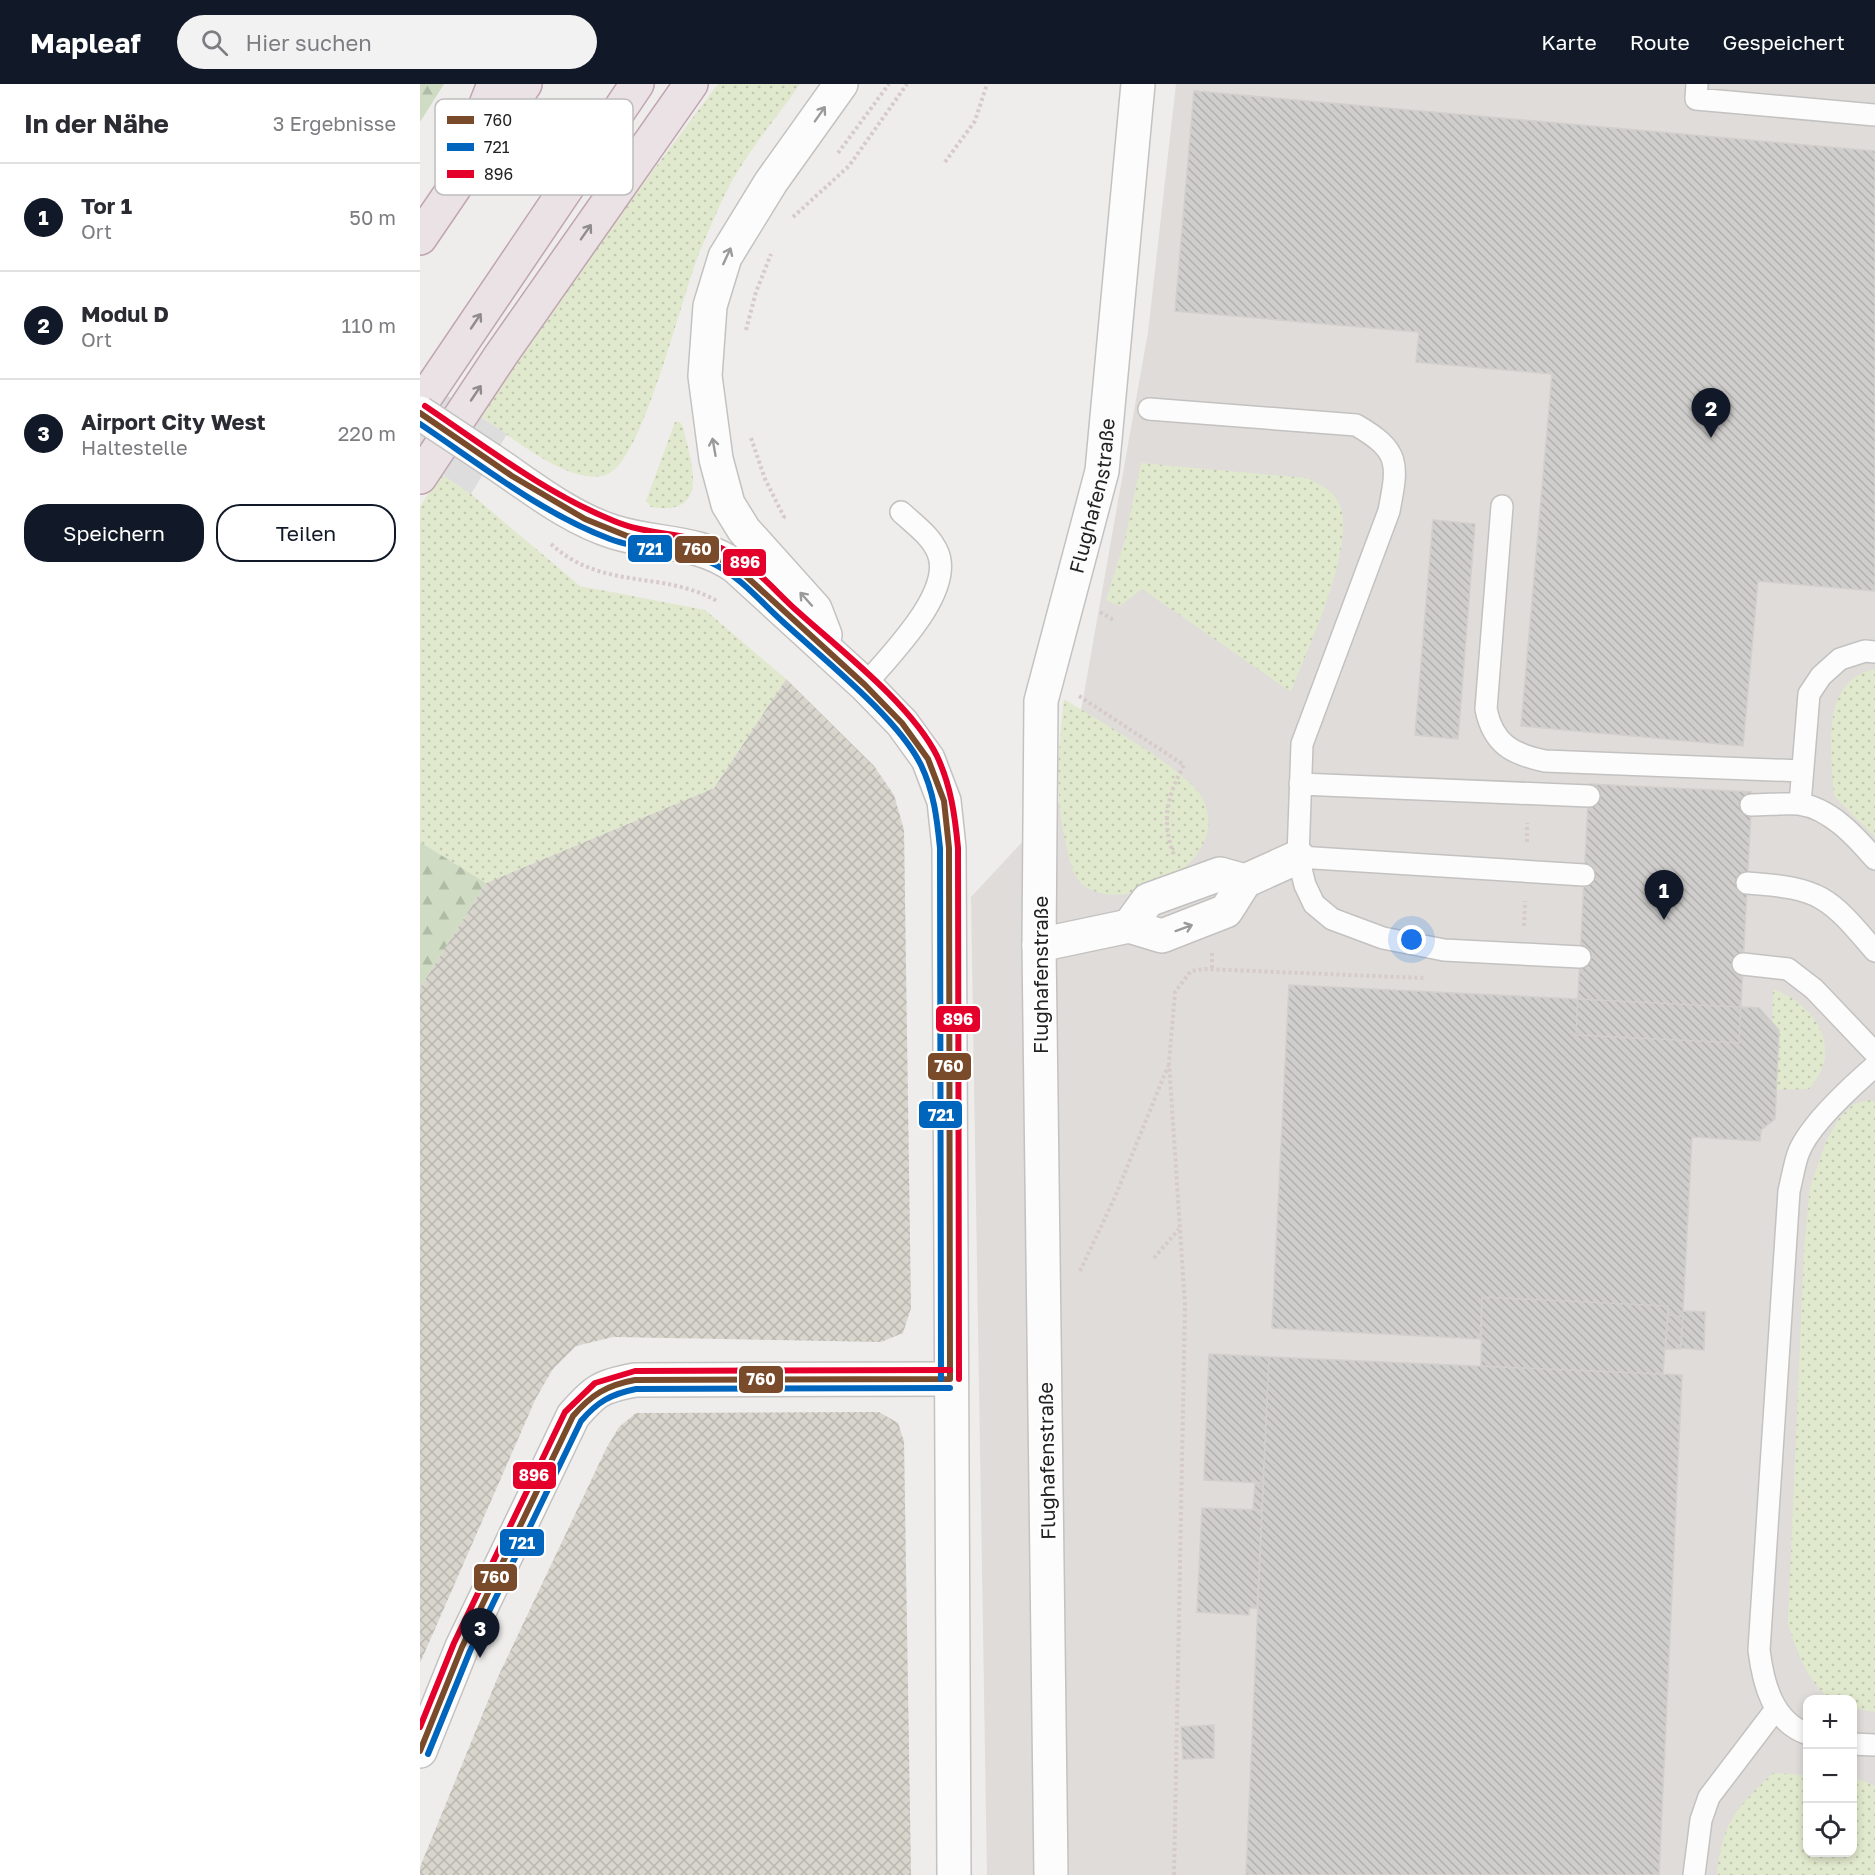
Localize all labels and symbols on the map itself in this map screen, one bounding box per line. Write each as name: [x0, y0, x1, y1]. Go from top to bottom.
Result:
legend: [435, 99, 633, 195]
one-way arrow: [814, 107, 826, 123]
text: 760: [484, 110, 512, 130]
text: 721: [484, 137, 510, 157]
text: 896: [484, 164, 513, 184]
one-way arrow: [580, 224, 592, 241]
one-way arrow: [721, 247, 733, 265]
one-way arrow: [469, 313, 482, 330]
one-way arrow: [470, 385, 482, 402]
pin: 2: [1692, 388, 1730, 438]
street label: Flughafenstraße: [1063, 417, 1119, 576]
one-way arrow: [709, 438, 720, 457]
line badge: 721: [627, 534, 673, 563]
line badge: 760: [674, 535, 720, 564]
text: 721: [637, 539, 663, 559]
text: 760: [682, 539, 712, 559]
line badge: 896: [722, 548, 767, 577]
text: 896: [730, 552, 760, 572]
one-way arrow: [799, 592, 813, 607]
pin: 1: [1644, 870, 1684, 920]
street label: Flughafenstraße: [1028, 896, 1052, 1054]
one-way arrow: [1175, 922, 1193, 933]
your location: [1397, 925, 1426, 954]
line badge: 896: [935, 1005, 981, 1033]
text: 896: [943, 1009, 973, 1029]
line badge: 760: [927, 1052, 972, 1081]
text: 760: [934, 1056, 964, 1076]
line badge: 721: [918, 1100, 963, 1129]
text: 721: [928, 1105, 954, 1125]
line badge: 760: [738, 1365, 784, 1394]
text: 760: [746, 1369, 776, 1389]
street label: Flughafenstraße: [1033, 1382, 1059, 1540]
line badge: 896: [512, 1461, 557, 1490]
text: 896: [519, 1465, 549, 1485]
line badge: 721: [499, 1528, 545, 1557]
text: 721: [509, 1533, 535, 1553]
line badge: 760: [473, 1563, 518, 1592]
text: 760: [480, 1567, 510, 1587]
pin: 3: [460, 1608, 500, 1658]

